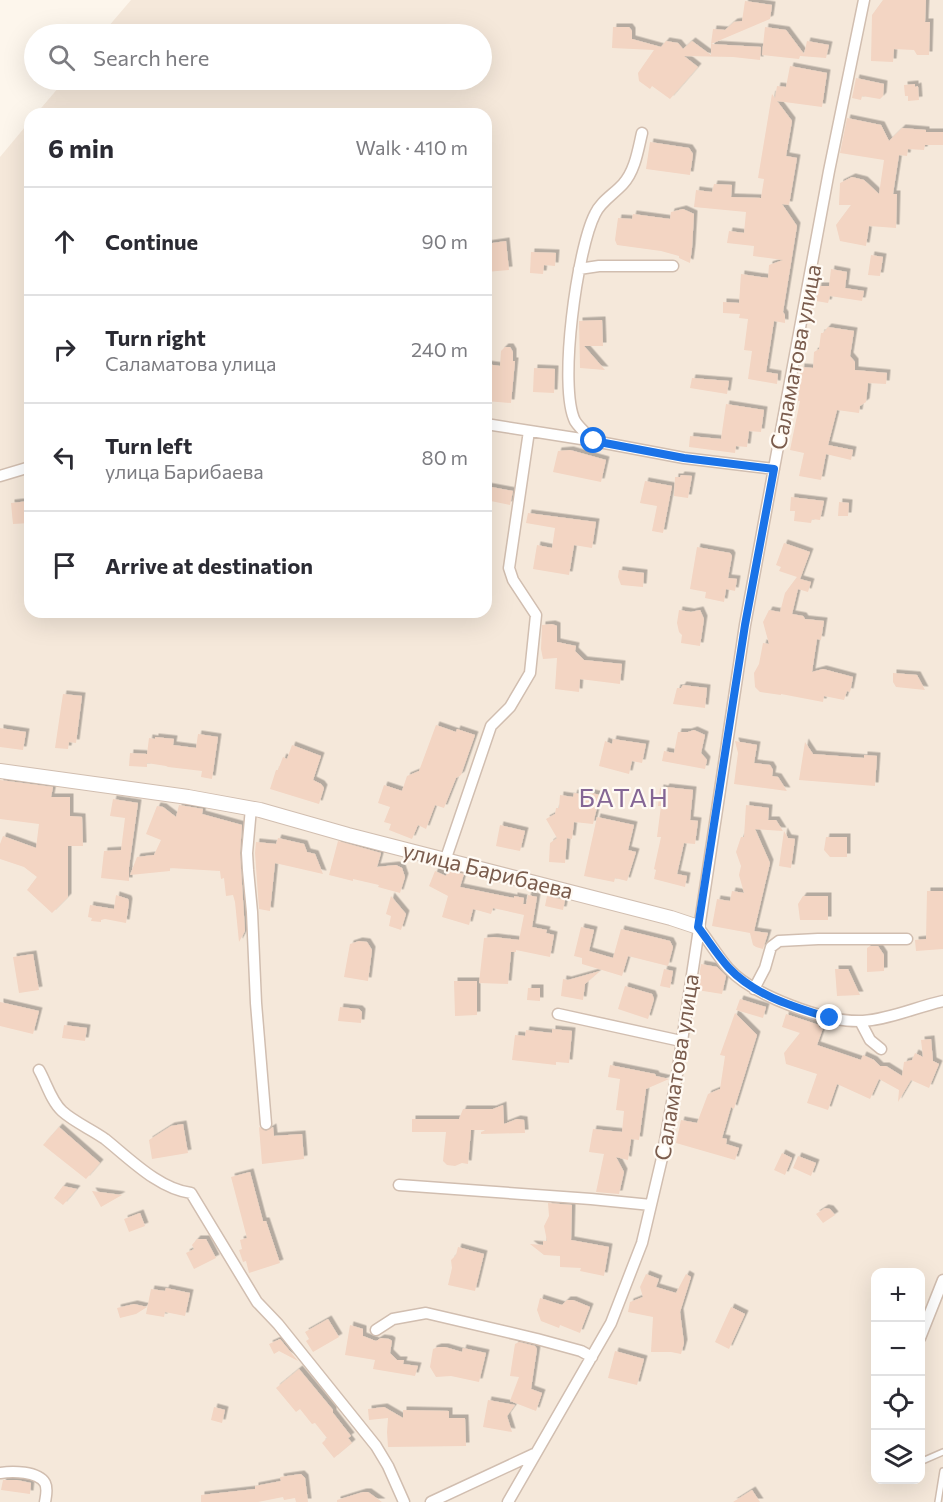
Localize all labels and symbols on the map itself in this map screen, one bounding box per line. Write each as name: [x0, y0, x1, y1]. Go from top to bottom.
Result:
street label: Саламатова улица: [764, 262, 826, 452]
route start: [580, 427, 606, 453]
district label: БАТАН: [578, 781, 670, 812]
street label: улица Барибаева: [400, 836, 576, 904]
street label: Саламатова улица: [648, 972, 704, 1162]
route end: [816, 1004, 842, 1030]

